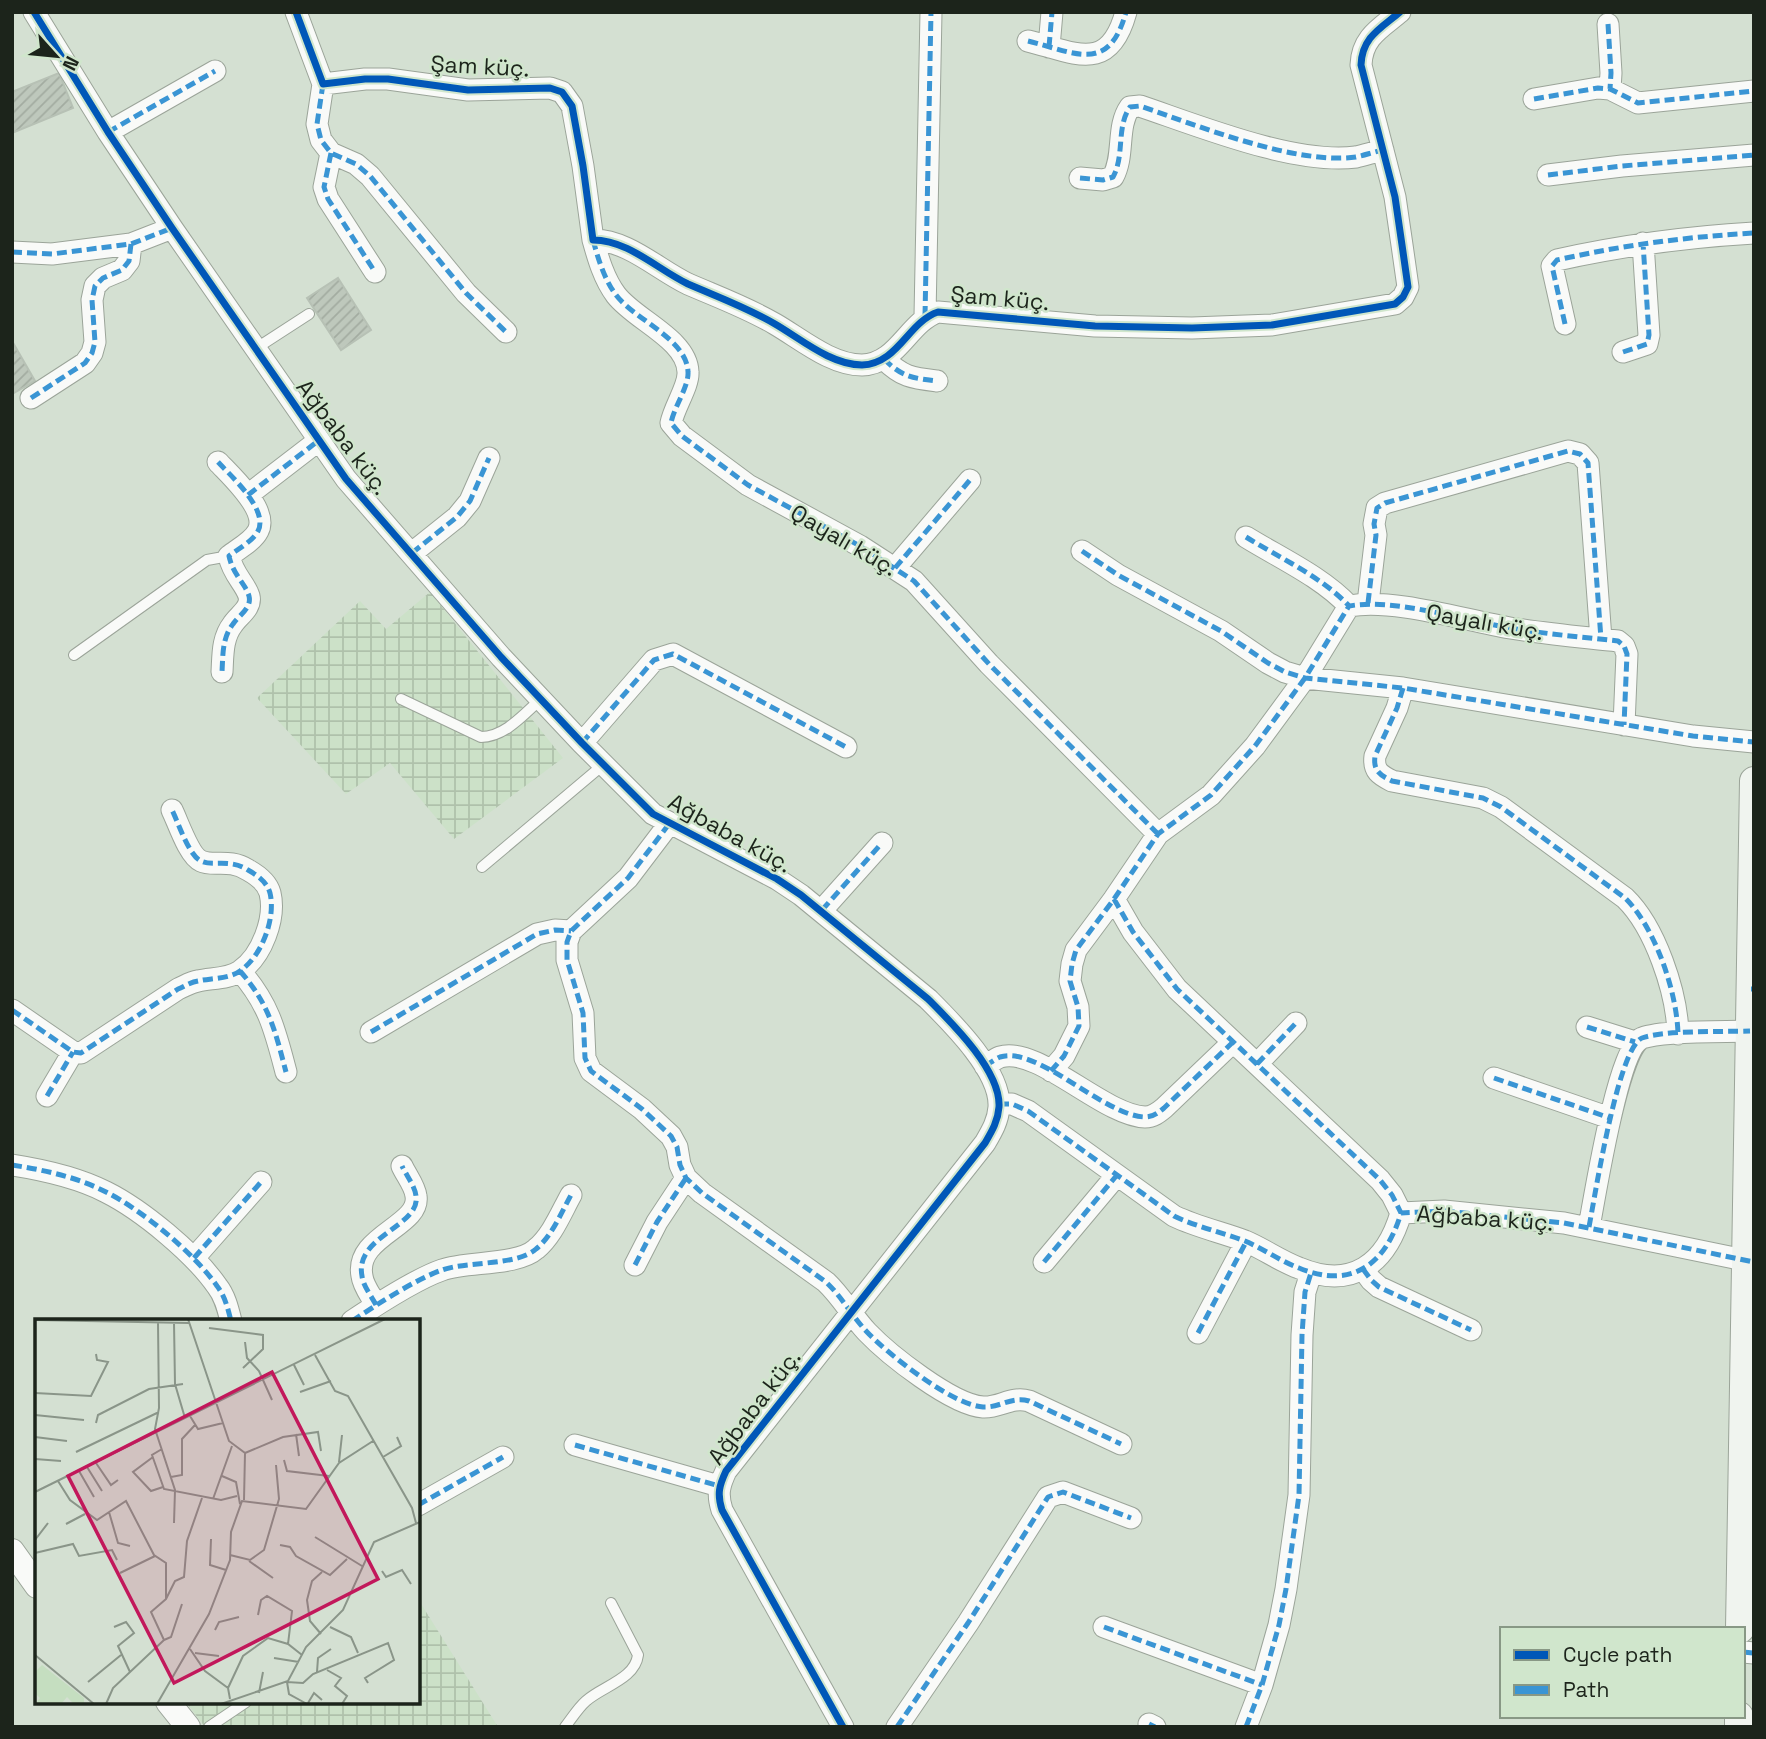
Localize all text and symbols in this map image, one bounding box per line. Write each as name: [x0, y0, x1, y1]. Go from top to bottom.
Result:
north arrow: [21, 21, 91, 91]
street label: Şam küç.: [430, 48, 530, 84]
text: N: [57, 52, 85, 75]
street label: Şam küç.: [949, 279, 1051, 317]
street label: Ağbaba küç.: [290, 373, 396, 501]
street label: Qayalı küç.: [785, 497, 903, 583]
street label: Qayalı küç.: [1424, 597, 1546, 647]
street label: Ağbaba küç.: [663, 787, 797, 879]
street label: Ağbaba küç.: [1416, 1198, 1554, 1238]
inset map: [35, 1319, 420, 1704]
street label: Ağbaba küç.: [701, 1343, 807, 1471]
legend: [1500, 1627, 1745, 1718]
text: Cycle path: [1563, 1641, 1672, 1668]
text: Path: [1563, 1676, 1609, 1703]

